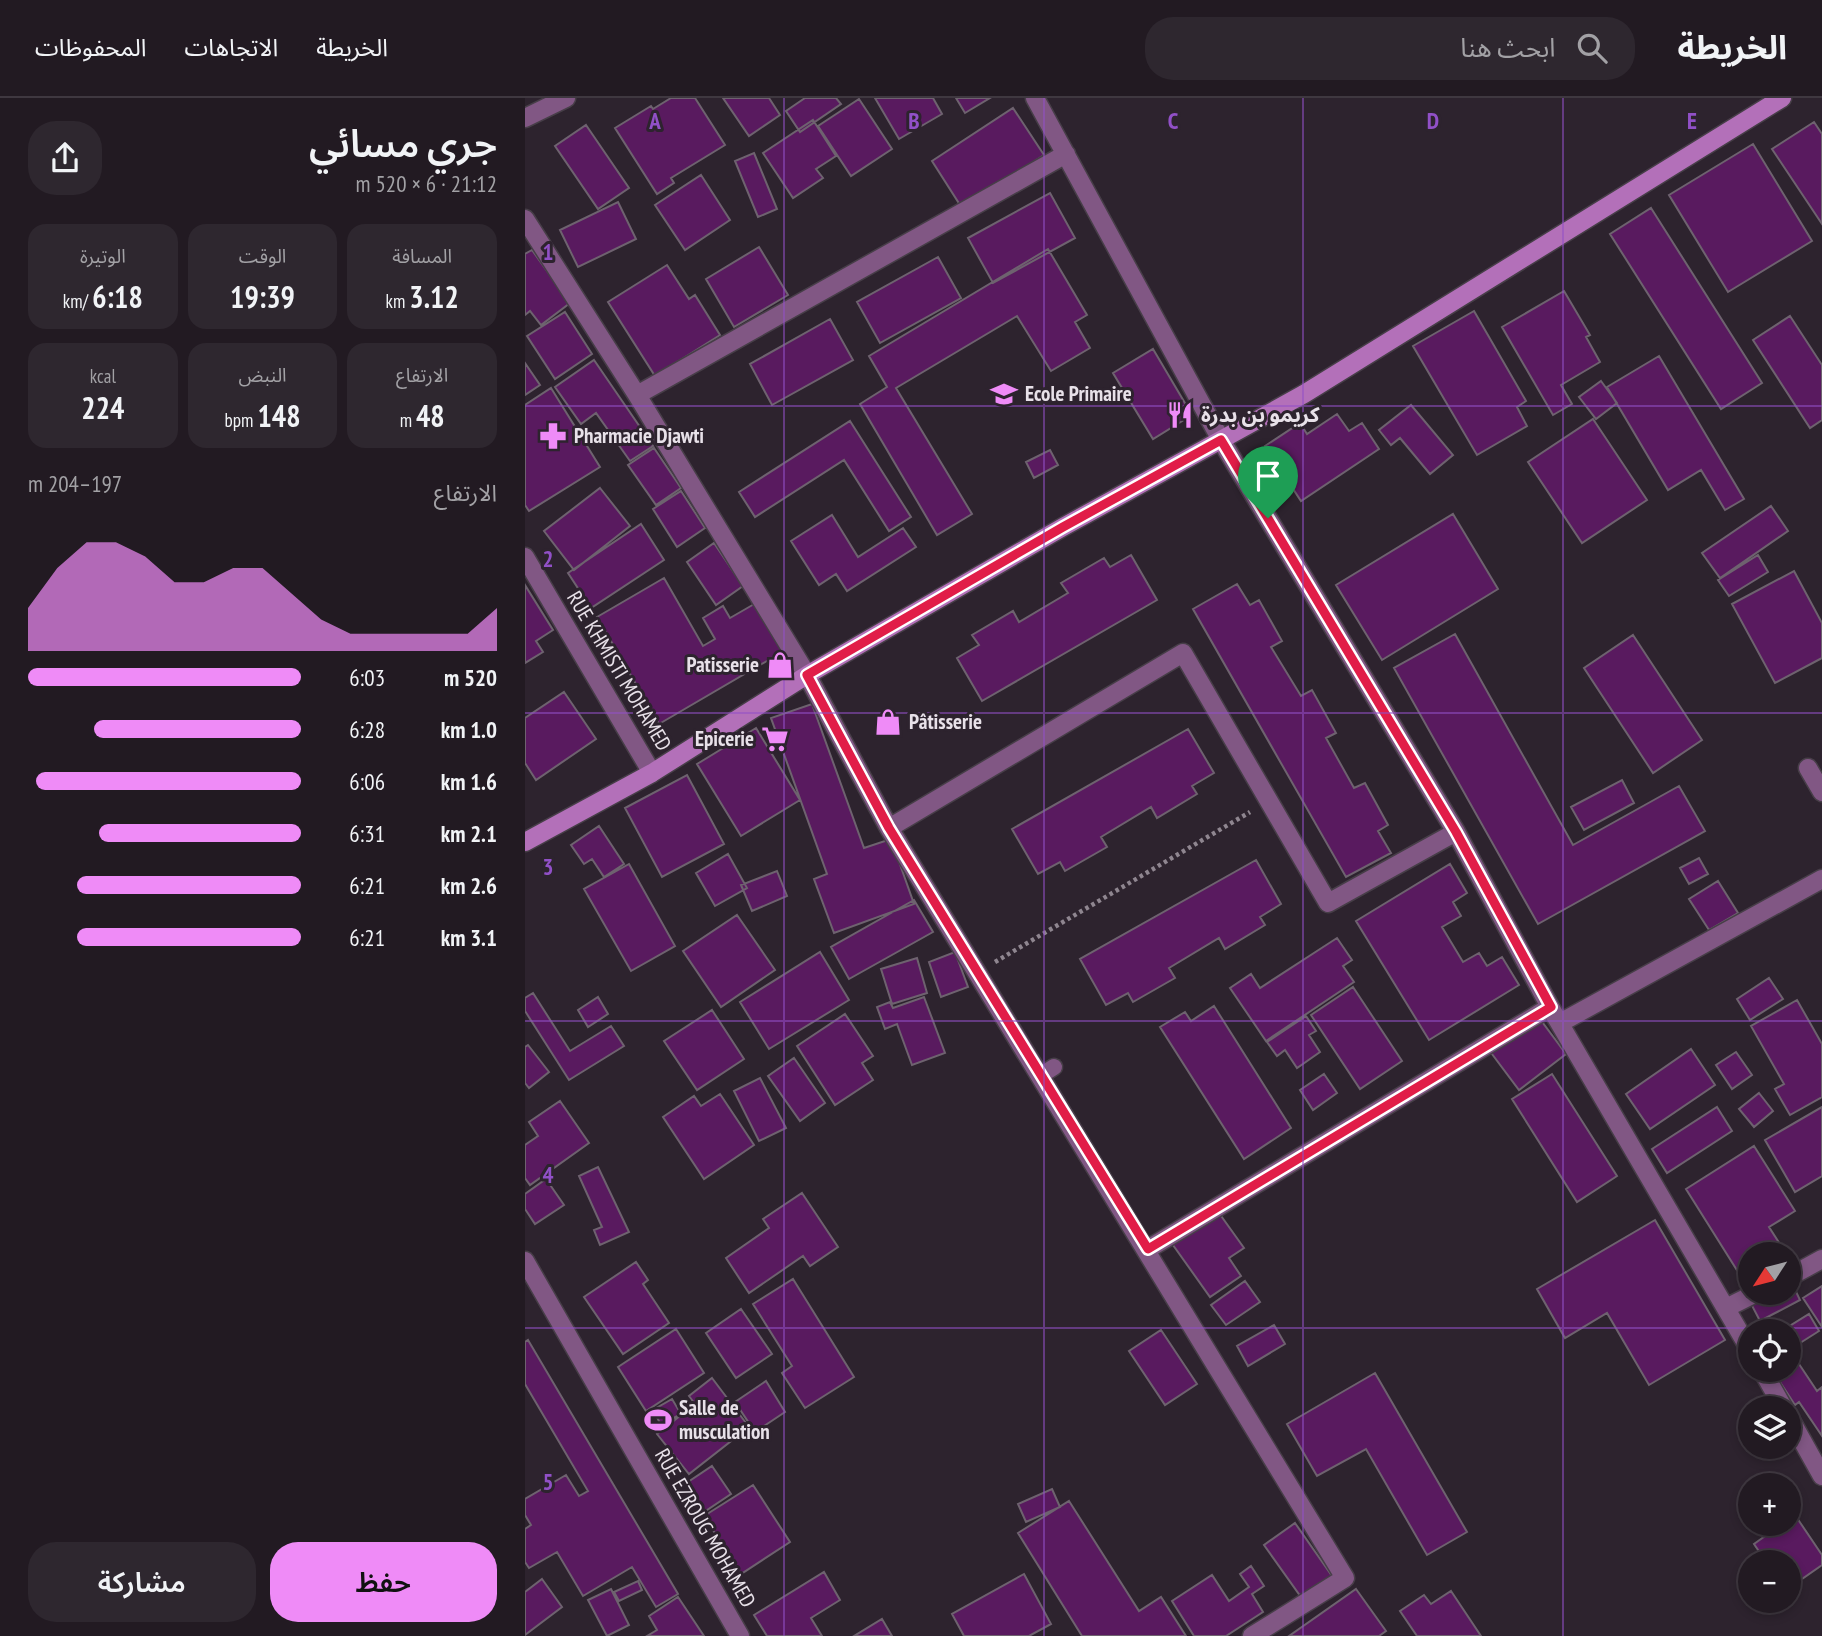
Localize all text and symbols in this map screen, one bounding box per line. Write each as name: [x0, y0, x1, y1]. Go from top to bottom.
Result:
search box: [1145, 17, 1635, 80]
text: الخريطة: [1677, 25, 1787, 68]
icon: search: [1573, 29, 1611, 67]
text: ابحث هنا: [1460, 31, 1555, 64]
text: المحفوظات: [35, 32, 146, 63]
text: الاتجاهات: [184, 32, 278, 63]
text: الخريطة: [316, 32, 388, 63]
text: A: [648, 106, 661, 135]
text: B: [908, 106, 920, 135]
text: C: [1168, 106, 1179, 135]
text: D: [1427, 106, 1439, 135]
text: E: [1687, 106, 1697, 135]
text: جري مسائي: [309, 118, 497, 167]
button: share: [28, 121, 102, 195]
text: 21:12 · 6 × 520 m: [356, 169, 497, 198]
text: 1: [543, 237, 554, 266]
text: الوتيرة: [80, 244, 126, 268]
text: الوقت: [239, 244, 286, 268]
text: المسافة: [392, 244, 452, 268]
text: 6:18: [92, 277, 143, 316]
text: 19:39: [230, 277, 295, 316]
text: 3.12: [409, 277, 459, 316]
text: /km: [63, 289, 92, 313]
text: km: [386, 289, 409, 313]
text: النبض: [238, 363, 287, 387]
text: الارتفاع: [396, 363, 448, 387]
text: kcal: [90, 364, 116, 388]
school or university icon: Ecole Primaire: [989, 379, 1019, 409]
place label: Ecole Primaire: [1025, 380, 1132, 407]
text: 224: [81, 388, 124, 427]
text: 148: [257, 396, 300, 435]
text: 48: [416, 396, 445, 435]
restaurant icon: كريمو بن بدرة: [1165, 400, 1195, 430]
place label: كريمو بن بدرة: [1201, 401, 1320, 428]
text: bpm: [225, 408, 257, 432]
text: m: [400, 408, 416, 432]
pharmacy icon: Pharmacie Djawti: [538, 421, 568, 451]
place label: Pharmacie Djawti: [574, 422, 704, 449]
pin: [1238, 446, 1298, 518]
icon: arrive: [1249, 457, 1287, 495]
text: 197–204 m: [28, 469, 122, 498]
text: الارتفاع: [434, 478, 497, 507]
text: 2: [543, 544, 554, 573]
street label: RUE KHMISTI MOHAMED: [561, 586, 678, 756]
shop icon: Patisserie: [765, 650, 795, 680]
place label: Patisserie: [686, 651, 759, 678]
text: 6:03: [349, 663, 385, 692]
text: 520 m: [444, 663, 497, 692]
shop icon: Pâtisserie: [873, 707, 903, 737]
place label: Pâtisserie: [909, 708, 982, 735]
text: 6:28: [349, 715, 385, 744]
text: 1.0 km: [441, 715, 497, 744]
supermarket icon: Epicerie: [760, 724, 790, 754]
place label: Epicerie: [695, 725, 754, 752]
text: 6:06: [349, 767, 385, 796]
text: 1.6 km: [441, 767, 497, 796]
text: 6:31: [349, 819, 385, 848]
text: 2.1 km: [441, 819, 497, 848]
text: 3: [543, 852, 554, 881]
text: 6:21: [349, 871, 385, 900]
text: 2.6 km: [441, 871, 497, 900]
text: 6:21: [349, 923, 385, 952]
text: 3.1 km: [441, 923, 497, 952]
text: 4: [543, 1160, 554, 1189]
north arrow: [1738, 1242, 1801, 1306]
map controls: [1738, 1242, 1801, 1613]
button: locate: [1738, 1319, 1801, 1382]
place label: Salle de musculation: [679, 1394, 770, 1445]
button: layers: [1738, 1396, 1801, 1459]
sports icon: Salle de musculation: [643, 1405, 673, 1435]
street label: RUE EZROUG MOHAMED: [649, 1444, 762, 1612]
text: 5: [543, 1467, 554, 1496]
button: +: [1738, 1473, 1801, 1536]
button: مشاركة: [28, 1542, 256, 1622]
button: حفظ: [270, 1542, 497, 1622]
button: −: [1738, 1550, 1801, 1613]

